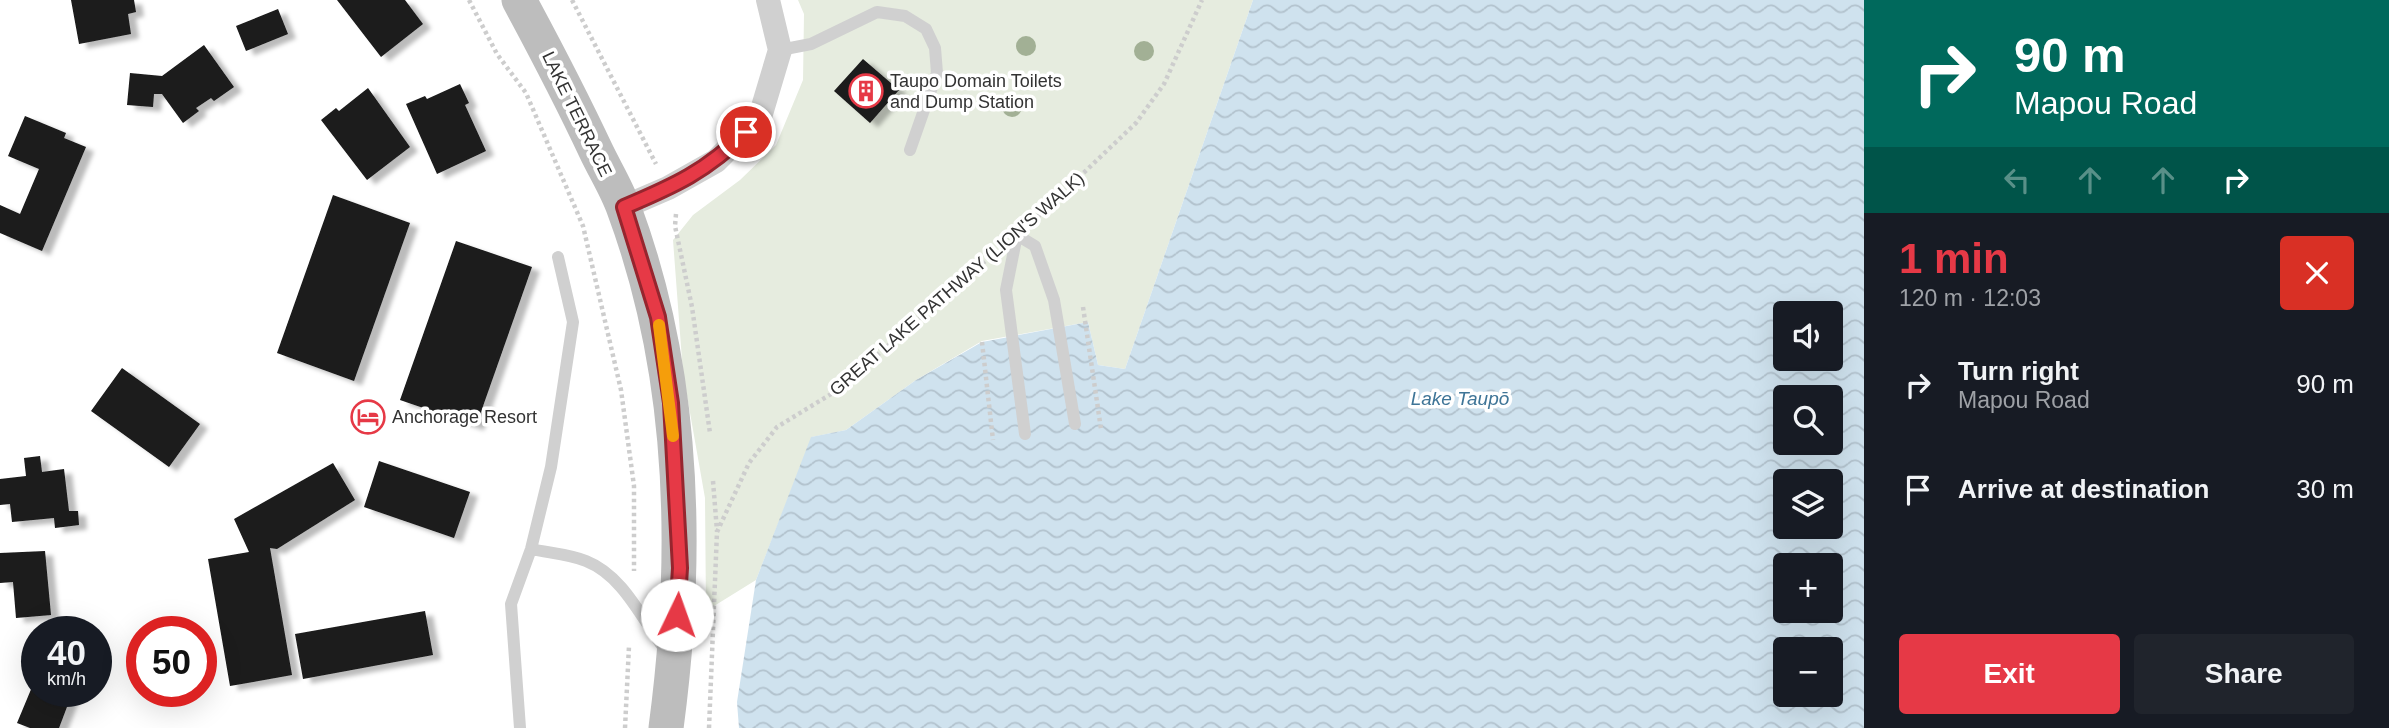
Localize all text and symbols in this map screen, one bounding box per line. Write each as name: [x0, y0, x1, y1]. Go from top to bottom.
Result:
icon: right: [1899, 28, 1990, 119]
text: 90 m: [2014, 28, 2126, 82]
street label: LAKE TERRACE: [538, 48, 616, 180]
place label: Taupo Domain Toilets and Dump Station: [890, 71, 1062, 112]
building icon: Taupo Domain Toilets and Dump Station: [847, 72, 885, 110]
text: Mapou Road: [2014, 85, 2197, 121]
pin: [716, 102, 776, 162]
icon: arrive: [727, 113, 765, 151]
icon: left: [1998, 161, 2036, 199]
icon: ahead: [2071, 161, 2109, 199]
icon: ahead: [2144, 161, 2182, 199]
icon: right: [2217, 161, 2255, 199]
street label: GREAT LAKE PATHWAY (LION'S WALK): [826, 168, 1088, 400]
text: 1 min: [1899, 235, 2009, 282]
button: close: [2280, 236, 2354, 310]
text: 120 m · 12:03: [1899, 285, 2041, 311]
map controls: [1773, 301, 1843, 707]
button: sound: [1773, 301, 1843, 371]
text: Turn right: [1958, 356, 2079, 386]
icon: right: [1899, 366, 1937, 404]
text: 90 m: [2296, 369, 2354, 399]
button: search: [1773, 385, 1843, 455]
text: Mapou Road: [1958, 387, 2090, 413]
water label: Lake Taupō: [1411, 388, 1509, 409]
hotel icon: Anchorage Resort: [349, 398, 387, 436]
place label: Anchorage Resort: [392, 407, 537, 427]
button: layers: [1773, 469, 1843, 539]
icon: arrive: [1899, 471, 1937, 509]
text: Arrive at destination: [1958, 474, 2209, 504]
text: 30 m: [2296, 474, 2354, 504]
button: +: [1773, 553, 1843, 623]
position arrow: [640, 578, 714, 652]
speed limit sign: 50: [126, 616, 217, 707]
text: 40: [47, 633, 86, 672]
button: Exit: [1899, 634, 2120, 714]
button: Share: [2134, 634, 2354, 714]
button: −: [1773, 637, 1843, 707]
text: km/h: [47, 669, 86, 689]

